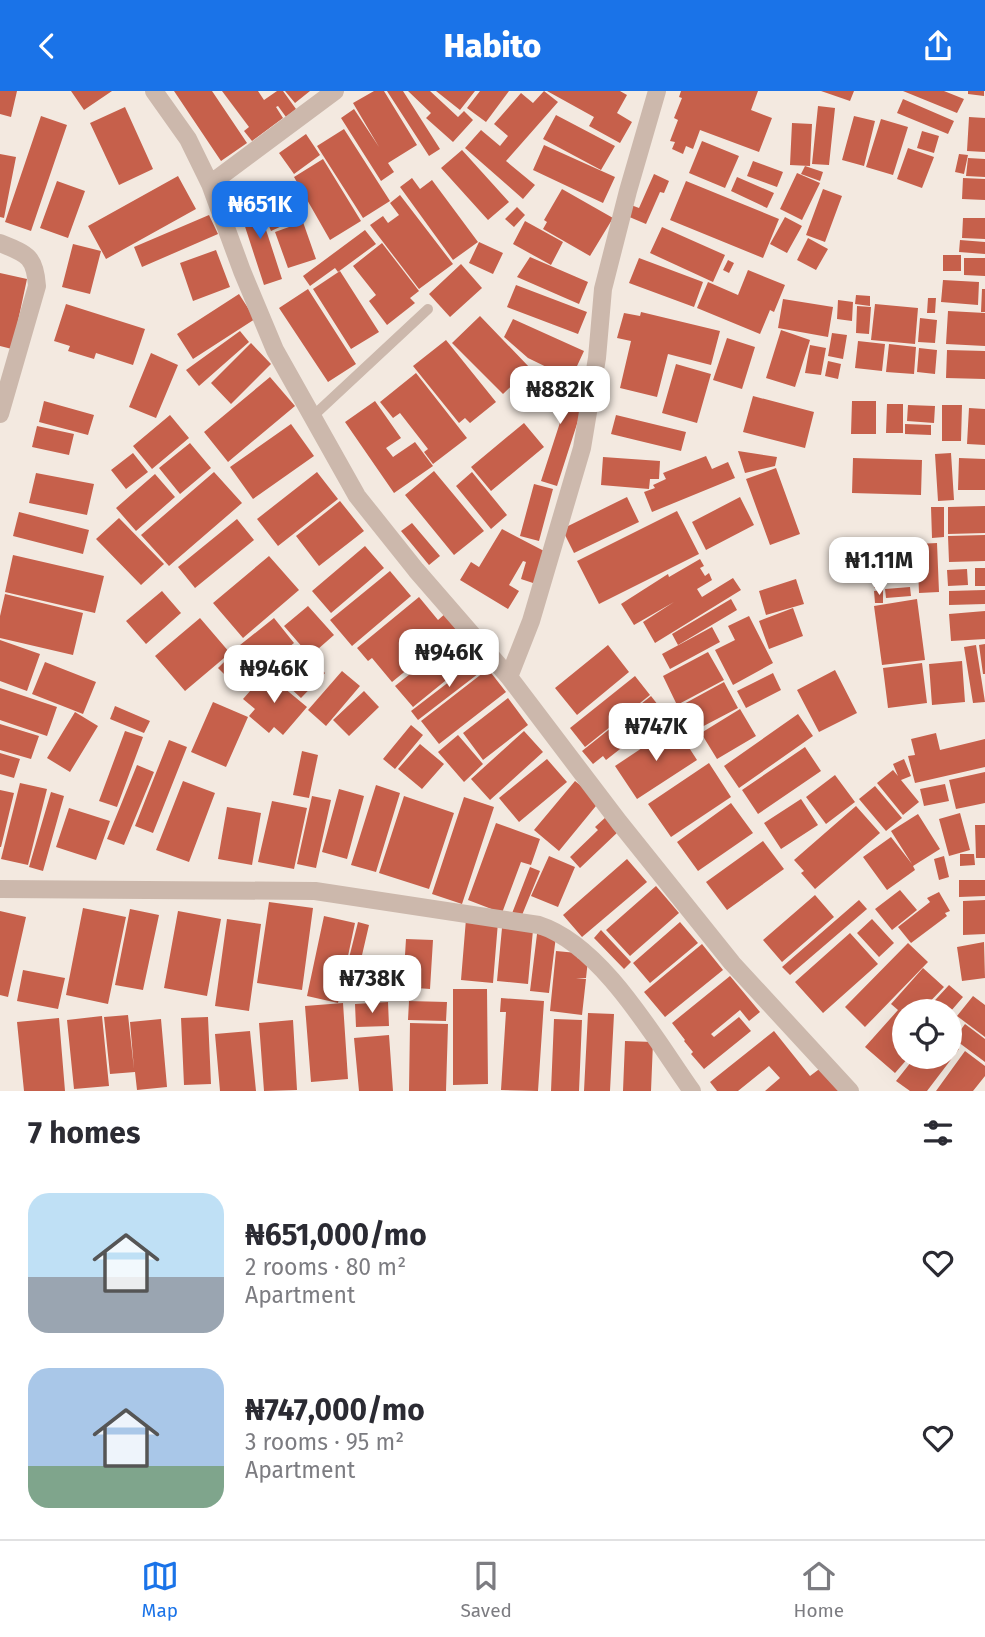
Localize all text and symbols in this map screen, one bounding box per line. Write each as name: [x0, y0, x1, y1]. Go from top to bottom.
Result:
icon: back: [28, 27, 66, 65]
text: Habito: [444, 27, 541, 65]
icon: share: [919, 27, 957, 65]
pin: ₦651K: [211, 181, 309, 241]
text: ₦651K: [228, 190, 292, 218]
pin: ₦882K: [511, 367, 609, 426]
text: ₦882K: [526, 375, 594, 403]
pin: ₦1.11M: [822, 538, 936, 597]
text: ₦1.11M: [845, 546, 913, 574]
pin: ₦946K: [400, 629, 498, 689]
text: ₦946K: [415, 638, 483, 666]
pin: ₦946K: [225, 645, 323, 705]
text: ₦946K: [240, 654, 308, 682]
pin: ₦747K: [607, 703, 705, 763]
text: ₦747K: [625, 712, 687, 740]
pin: ₦738K: [323, 955, 421, 1015]
text: ₦738K: [339, 964, 405, 992]
map controls: [892, 999, 962, 1069]
button: locate: [892, 999, 962, 1069]
icon: filters: [919, 1114, 957, 1152]
text: 7 homes: [28, 1115, 140, 1151]
text: ₦651,000/mo: [245, 1217, 427, 1253]
icon: home: [84, 1221, 168, 1305]
icon: heart: [919, 1244, 957, 1282]
text: 2 rooms · 80 m²: [245, 1253, 406, 1281]
text: Apartment: [245, 1281, 355, 1309]
text: ₦747,000/mo: [245, 1392, 425, 1428]
icon: home: [84, 1396, 168, 1480]
icon: heart: [919, 1419, 957, 1457]
text: 3 rooms · 95 m²: [245, 1428, 404, 1456]
text: Apartment: [245, 1456, 355, 1484]
tab: Map: [141, 1557, 179, 1622]
tab: Saved: [460, 1557, 512, 1622]
tab: Home: [794, 1557, 844, 1622]

